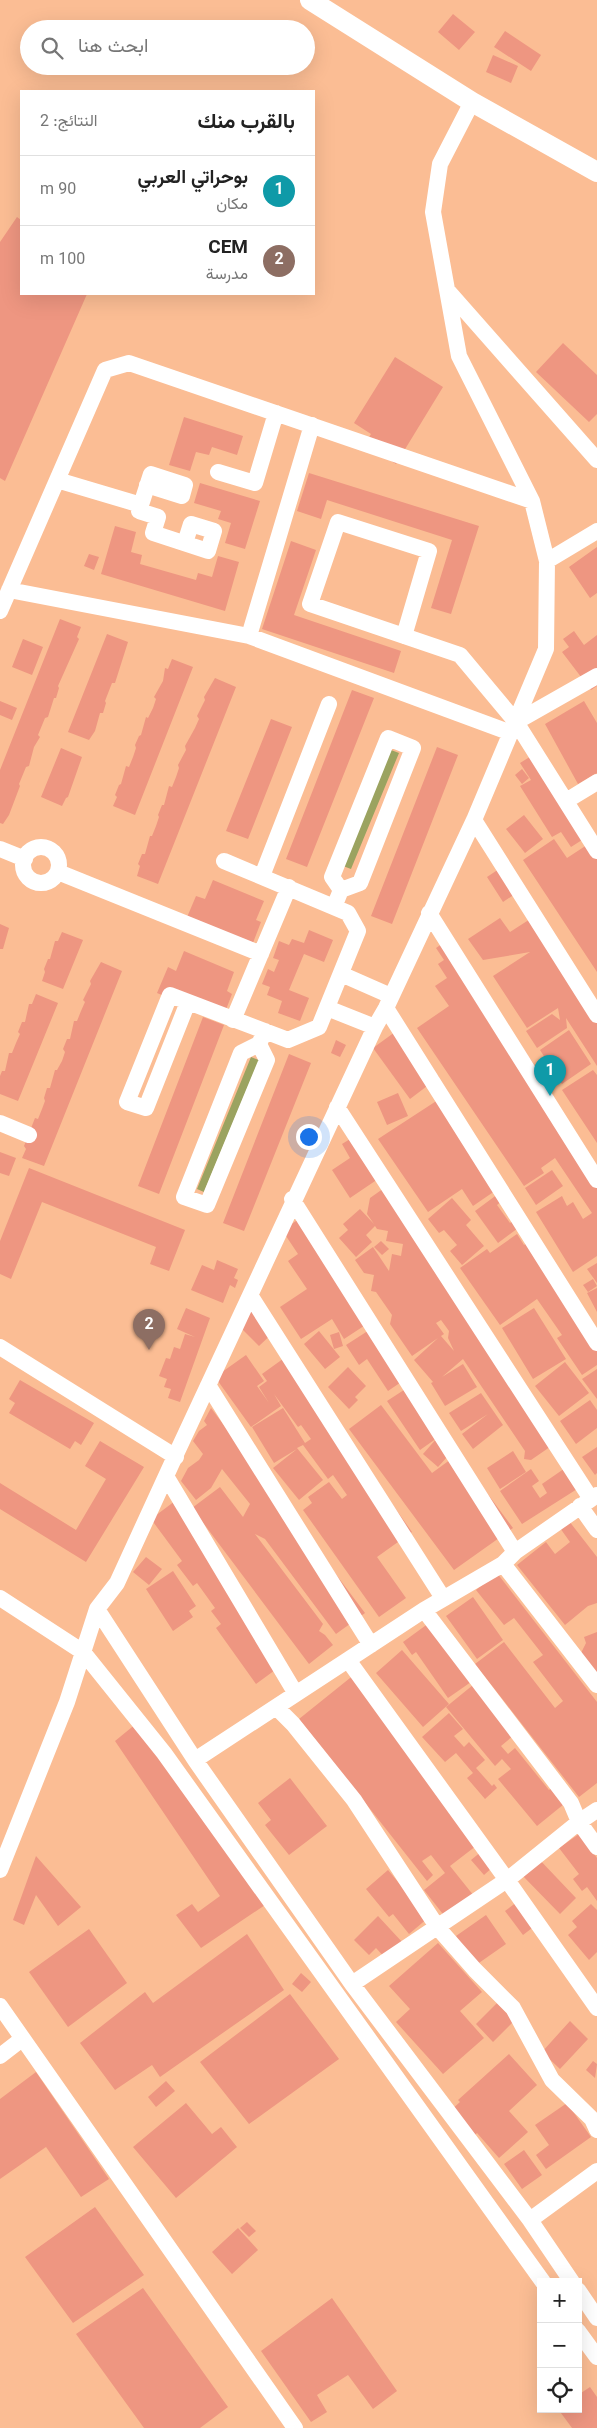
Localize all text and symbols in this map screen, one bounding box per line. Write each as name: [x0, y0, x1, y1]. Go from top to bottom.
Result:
search box: [20, 20, 315, 75]
text: ابحث هنا: [78, 33, 148, 62]
icon: search: [38, 34, 66, 62]
text: بالقرب منك: [198, 106, 295, 139]
text: النتائج: 2: [40, 110, 98, 135]
text: بوحراتي العربي: [138, 164, 248, 193]
text: 90 m: [40, 178, 76, 203]
text: 1: [274, 178, 284, 203]
text: مكان: [216, 193, 248, 218]
text: CEM: [208, 234, 248, 263]
text: 100 m: [40, 248, 85, 273]
text: 2: [274, 248, 284, 273]
text: مدرسة: [206, 263, 248, 288]
pin: 1: [534, 1055, 566, 1096]
your location: [296, 1124, 322, 1150]
pin: 2: [133, 1309, 165, 1350]
map controls: [537, 2278, 582, 2413]
button: +: [537, 2278, 582, 2323]
button: −: [537, 2323, 582, 2368]
button: locate: [537, 2368, 582, 2413]

